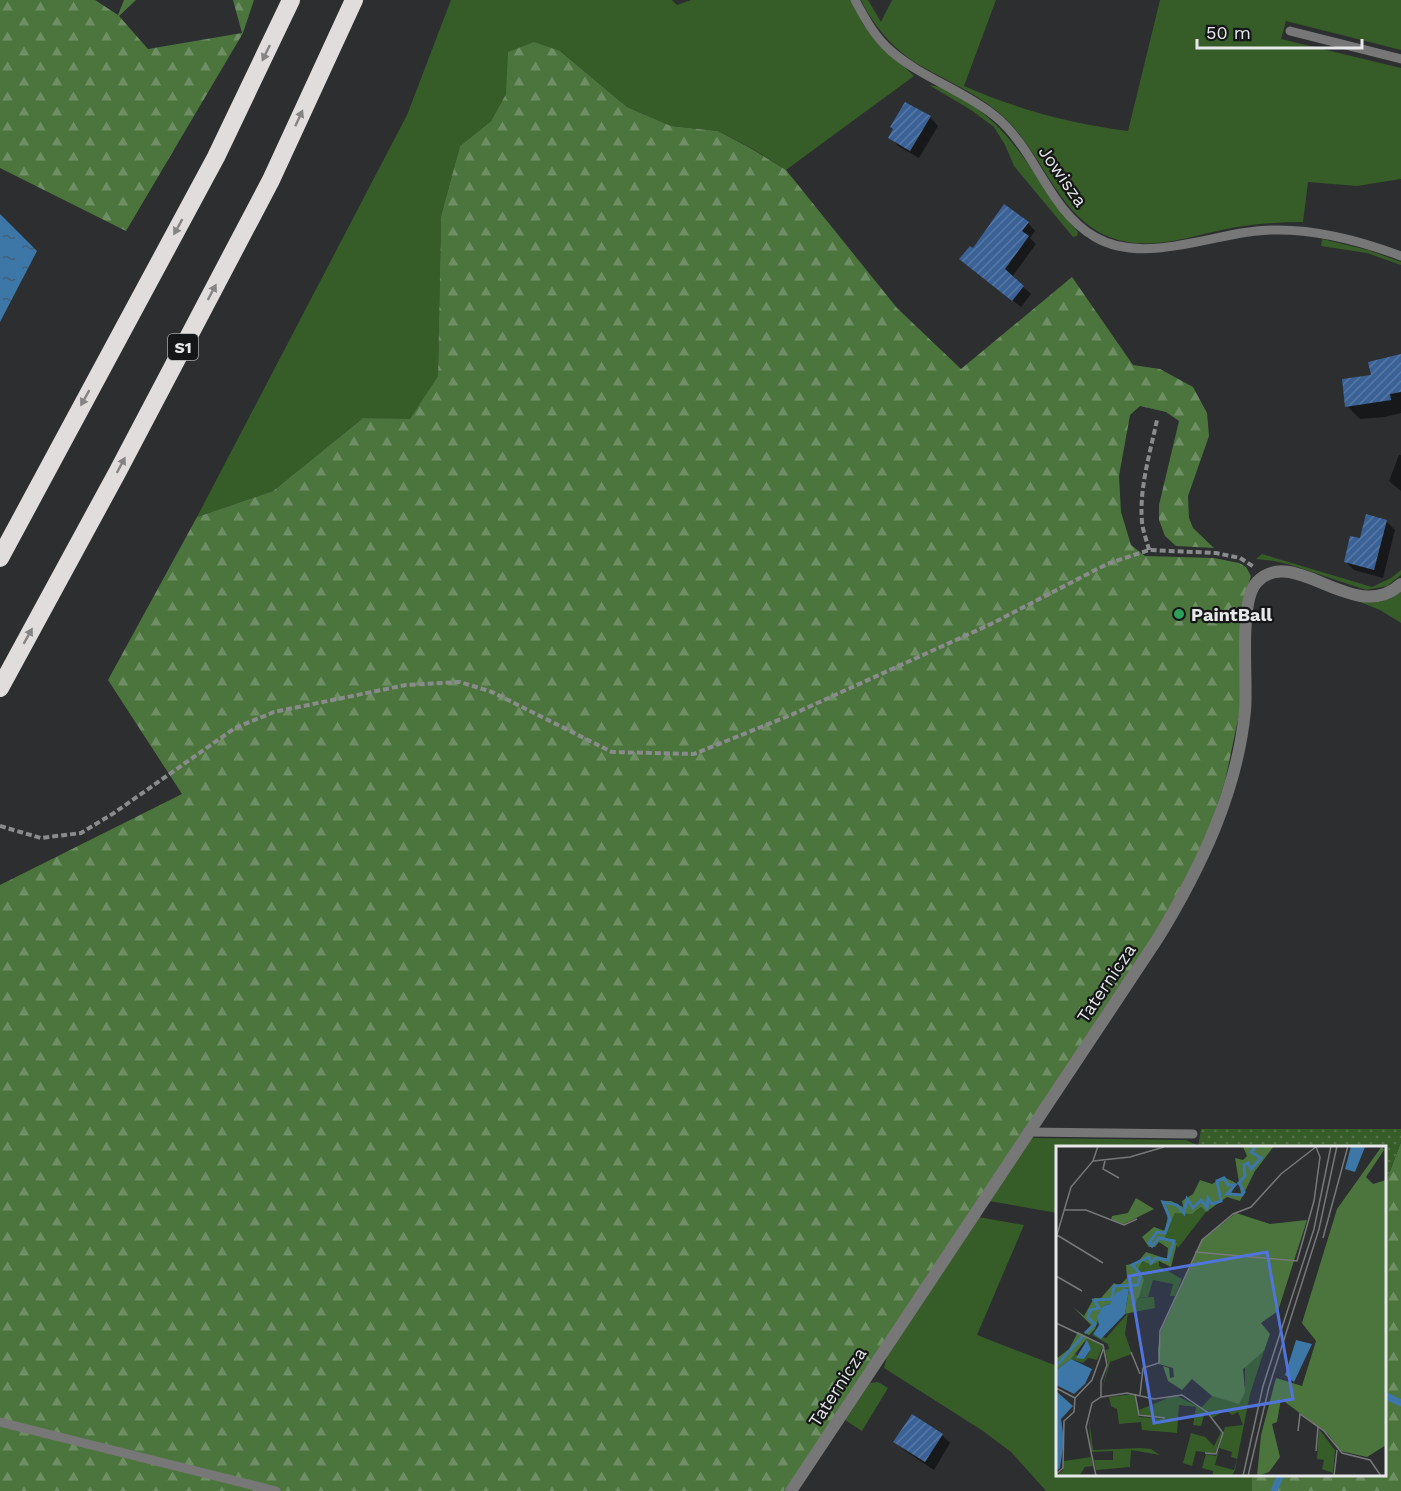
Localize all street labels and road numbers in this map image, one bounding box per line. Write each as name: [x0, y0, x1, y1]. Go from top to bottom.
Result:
street label: Jowisza: [1034, 141, 1092, 211]
road number: S1: [168, 334, 198, 360]
street label: Taternicza: [1072, 940, 1140, 1026]
street label: Taternicza: [804, 1344, 870, 1430]

